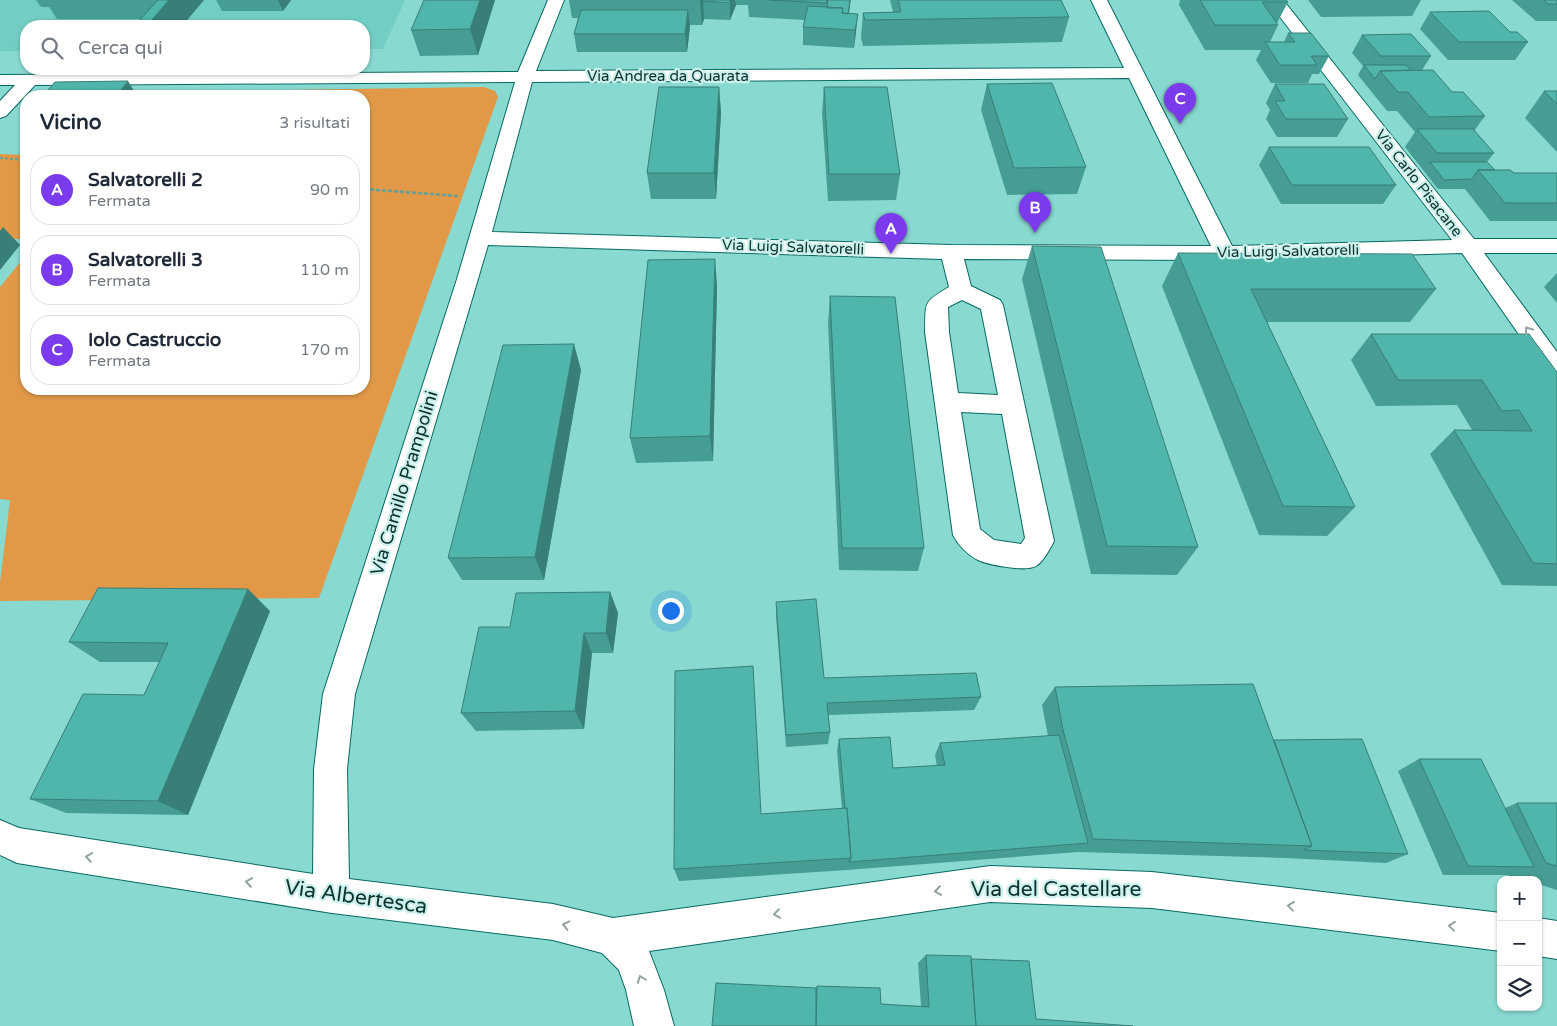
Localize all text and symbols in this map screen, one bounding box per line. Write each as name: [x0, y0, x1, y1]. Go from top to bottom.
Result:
search box: [20, 20, 370, 75]
icon: search: [38, 34, 66, 62]
text: Cerca qui: [78, 37, 163, 59]
street label: Via Andrea da Quarata: [587, 67, 749, 85]
pin: C: [1164, 83, 1196, 124]
text: Vicino: [40, 110, 102, 135]
text: 3 risultati: [279, 113, 350, 133]
street label: Via Carlo Pisacane: [1372, 126, 1466, 240]
text: Salvatorelli 2: [88, 169, 203, 191]
text: A: [51, 180, 63, 200]
text: 90 m: [310, 180, 349, 200]
text: Fermata: [88, 191, 151, 211]
pin: B: [1019, 192, 1051, 233]
pin: A: [875, 213, 907, 254]
street label: Via Luigi Salvatorelli: [722, 236, 864, 258]
street label: Via Luigi Salvatorelli: [1217, 241, 1359, 261]
text: Salvatorelli 3: [88, 249, 203, 271]
text: B: [51, 260, 63, 280]
text: 110 m: [300, 260, 349, 280]
text: Fermata: [88, 271, 151, 291]
one-way arrow: [1526, 327, 1534, 336]
text: Iolo Castruccio: [88, 329, 221, 351]
text: C: [51, 340, 63, 360]
text: 170 m: [300, 340, 349, 360]
text: Fermata: [88, 351, 151, 371]
street label: Via Camillo Prampolini: [365, 388, 443, 578]
your location: [658, 598, 684, 624]
one-way arrow: [84, 852, 93, 862]
street label: Via Albertesca: [283, 875, 429, 919]
map controls: [1497, 876, 1542, 1011]
button: +: [1497, 876, 1542, 921]
street label: Via del Castellare: [971, 877, 1141, 902]
one-way arrow: [245, 878, 253, 888]
one-way arrow: [933, 886, 942, 896]
one-way arrow: [1287, 901, 1295, 912]
one-way arrow: [773, 908, 781, 919]
one-way arrow: [561, 920, 570, 931]
one-way arrow: [1448, 921, 1456, 932]
button: −: [1497, 921, 1542, 966]
button: layers: [1497, 966, 1542, 1011]
one-way arrow: [637, 975, 647, 984]

